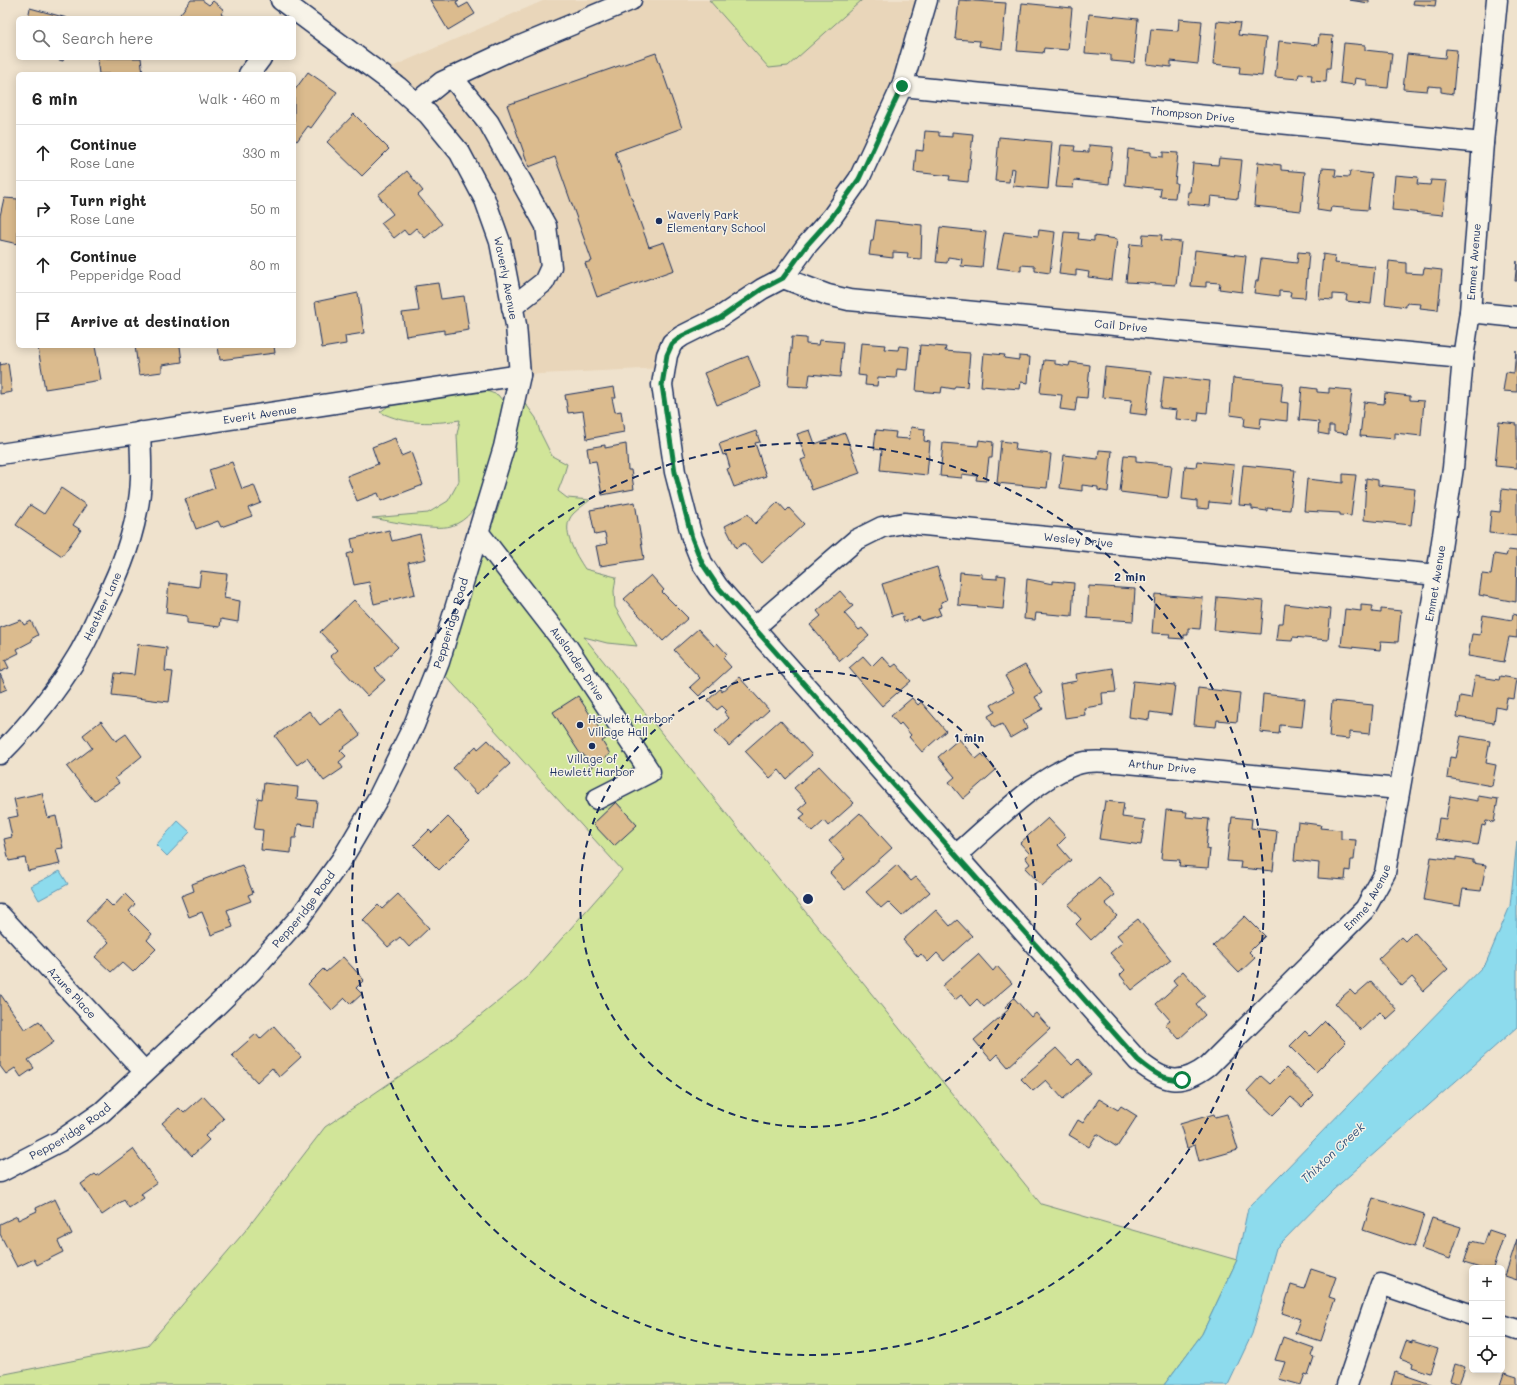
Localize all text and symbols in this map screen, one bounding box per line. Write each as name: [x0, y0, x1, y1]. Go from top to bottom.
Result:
search box: [16, 16, 296, 60]
icon: search: [30, 27, 52, 49]
text: Search here: [62, 28, 153, 48]
route end: [893, 77, 911, 95]
text: 6 min: [32, 87, 77, 109]
text: Walk · 460 m: [198, 90, 280, 107]
street label: Thompson Drive: [1150, 102, 1236, 126]
text: Continue: [70, 134, 137, 154]
icon: ahead: [32, 142, 54, 164]
text: 330 m: [242, 144, 280, 161]
text: Rose Lane: [70, 154, 135, 171]
text: Turn right: [70, 190, 147, 210]
icon: right: [32, 198, 54, 220]
text: 50 m: [250, 200, 280, 217]
place label: Waverly Park Elementary School: [667, 207, 766, 235]
text: Rose Lane: [70, 210, 135, 227]
marker: Waverly Park Elementary School: [654, 216, 664, 226]
street label: Emmet Avenue: [1463, 223, 1484, 301]
street label: Waverly Avenue: [491, 235, 522, 321]
text: Continue: [70, 246, 137, 266]
icon: ahead: [32, 254, 54, 276]
text: 80 m: [250, 256, 280, 273]
text: Pepperidge Road: [70, 266, 181, 283]
icon: arrive: [32, 310, 54, 332]
text: Arrive at destination: [70, 311, 230, 331]
street label: Cail Drive: [1094, 315, 1149, 335]
street label: Everit Avenue: [222, 401, 298, 427]
street label: Wesley Drive: [1043, 529, 1114, 550]
street label: Emmet Avenue: [1421, 544, 1448, 623]
text: 2 min: [1114, 568, 1146, 584]
street label: Heather Lane: [79, 569, 125, 643]
street label: Pepperidge Road: [429, 576, 471, 670]
street label: Auslander Drive: [547, 623, 609, 703]
place label: Hewlett Harbor Village Hall: [588, 711, 673, 739]
marker: Hewlett Harbor Village Hall: [575, 720, 585, 730]
text: 1 min: [954, 729, 984, 745]
marker: Village of Hewlett Harbor: [587, 741, 597, 751]
place label: Village of Hewlett Harbor: [549, 751, 635, 779]
street label: Arthur Drive: [1128, 755, 1197, 777]
street label: Emmet Avenue: [1340, 863, 1393, 933]
street label: Pepperidge Road: [268, 867, 338, 951]
centre of rings: [801, 892, 815, 906]
street label: Azure Place: [45, 963, 100, 1022]
route start: [1173, 1071, 1191, 1089]
street label: Pepperidge Road: [27, 1100, 114, 1163]
water label: Thixton Creek: [1297, 1118, 1368, 1186]
map controls: [1469, 1265, 1505, 1373]
button: +: [1469, 1265, 1505, 1301]
button: −: [1469, 1301, 1505, 1337]
button: locate: [1469, 1337, 1505, 1373]

